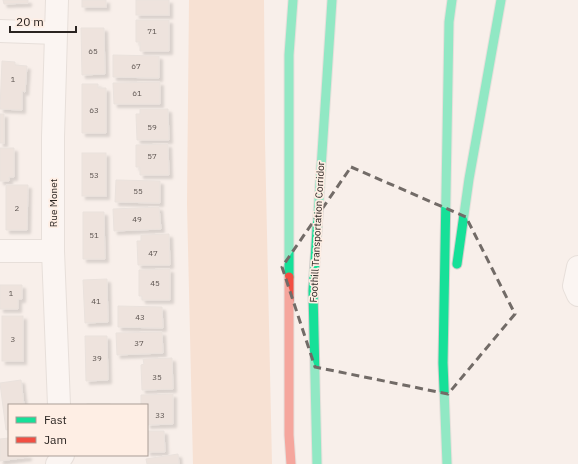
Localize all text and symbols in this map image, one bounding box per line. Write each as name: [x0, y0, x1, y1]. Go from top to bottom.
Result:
scale bar: [10, 8, 76, 34]
text: 20 m: [16, 14, 44, 29]
house number: 71: [147, 26, 157, 36]
house number: 65: [88, 46, 98, 56]
house number: 67: [131, 61, 141, 71]
house number: 1: [11, 74, 16, 84]
house number: 61: [132, 88, 142, 98]
house number: 63: [89, 105, 99, 115]
house number: 59: [147, 122, 157, 132]
house number: 57: [147, 151, 157, 161]
street label: Foothill Transportation Corridor: [307, 161, 327, 303]
house number: 53: [89, 170, 99, 180]
street label: Rue Monet: [47, 178, 60, 227]
house number: 55: [133, 186, 143, 196]
house number: 2: [15, 203, 20, 213]
house number: 49: [132, 214, 142, 224]
house number: 51: [89, 230, 99, 240]
house number: 47: [148, 248, 158, 258]
house number: 45: [150, 278, 160, 288]
house number: 1: [9, 288, 14, 298]
house number: 41: [91, 296, 101, 306]
house number: 43: [135, 312, 145, 322]
house number: 3: [11, 334, 16, 344]
house number: 37: [134, 338, 144, 348]
house number: 39: [92, 353, 102, 363]
house number: 35: [152, 372, 162, 382]
legend: [8, 404, 148, 456]
house number: 33: [155, 410, 165, 420]
text: Fast: [44, 412, 67, 427]
text: Jam: [44, 432, 67, 447]

